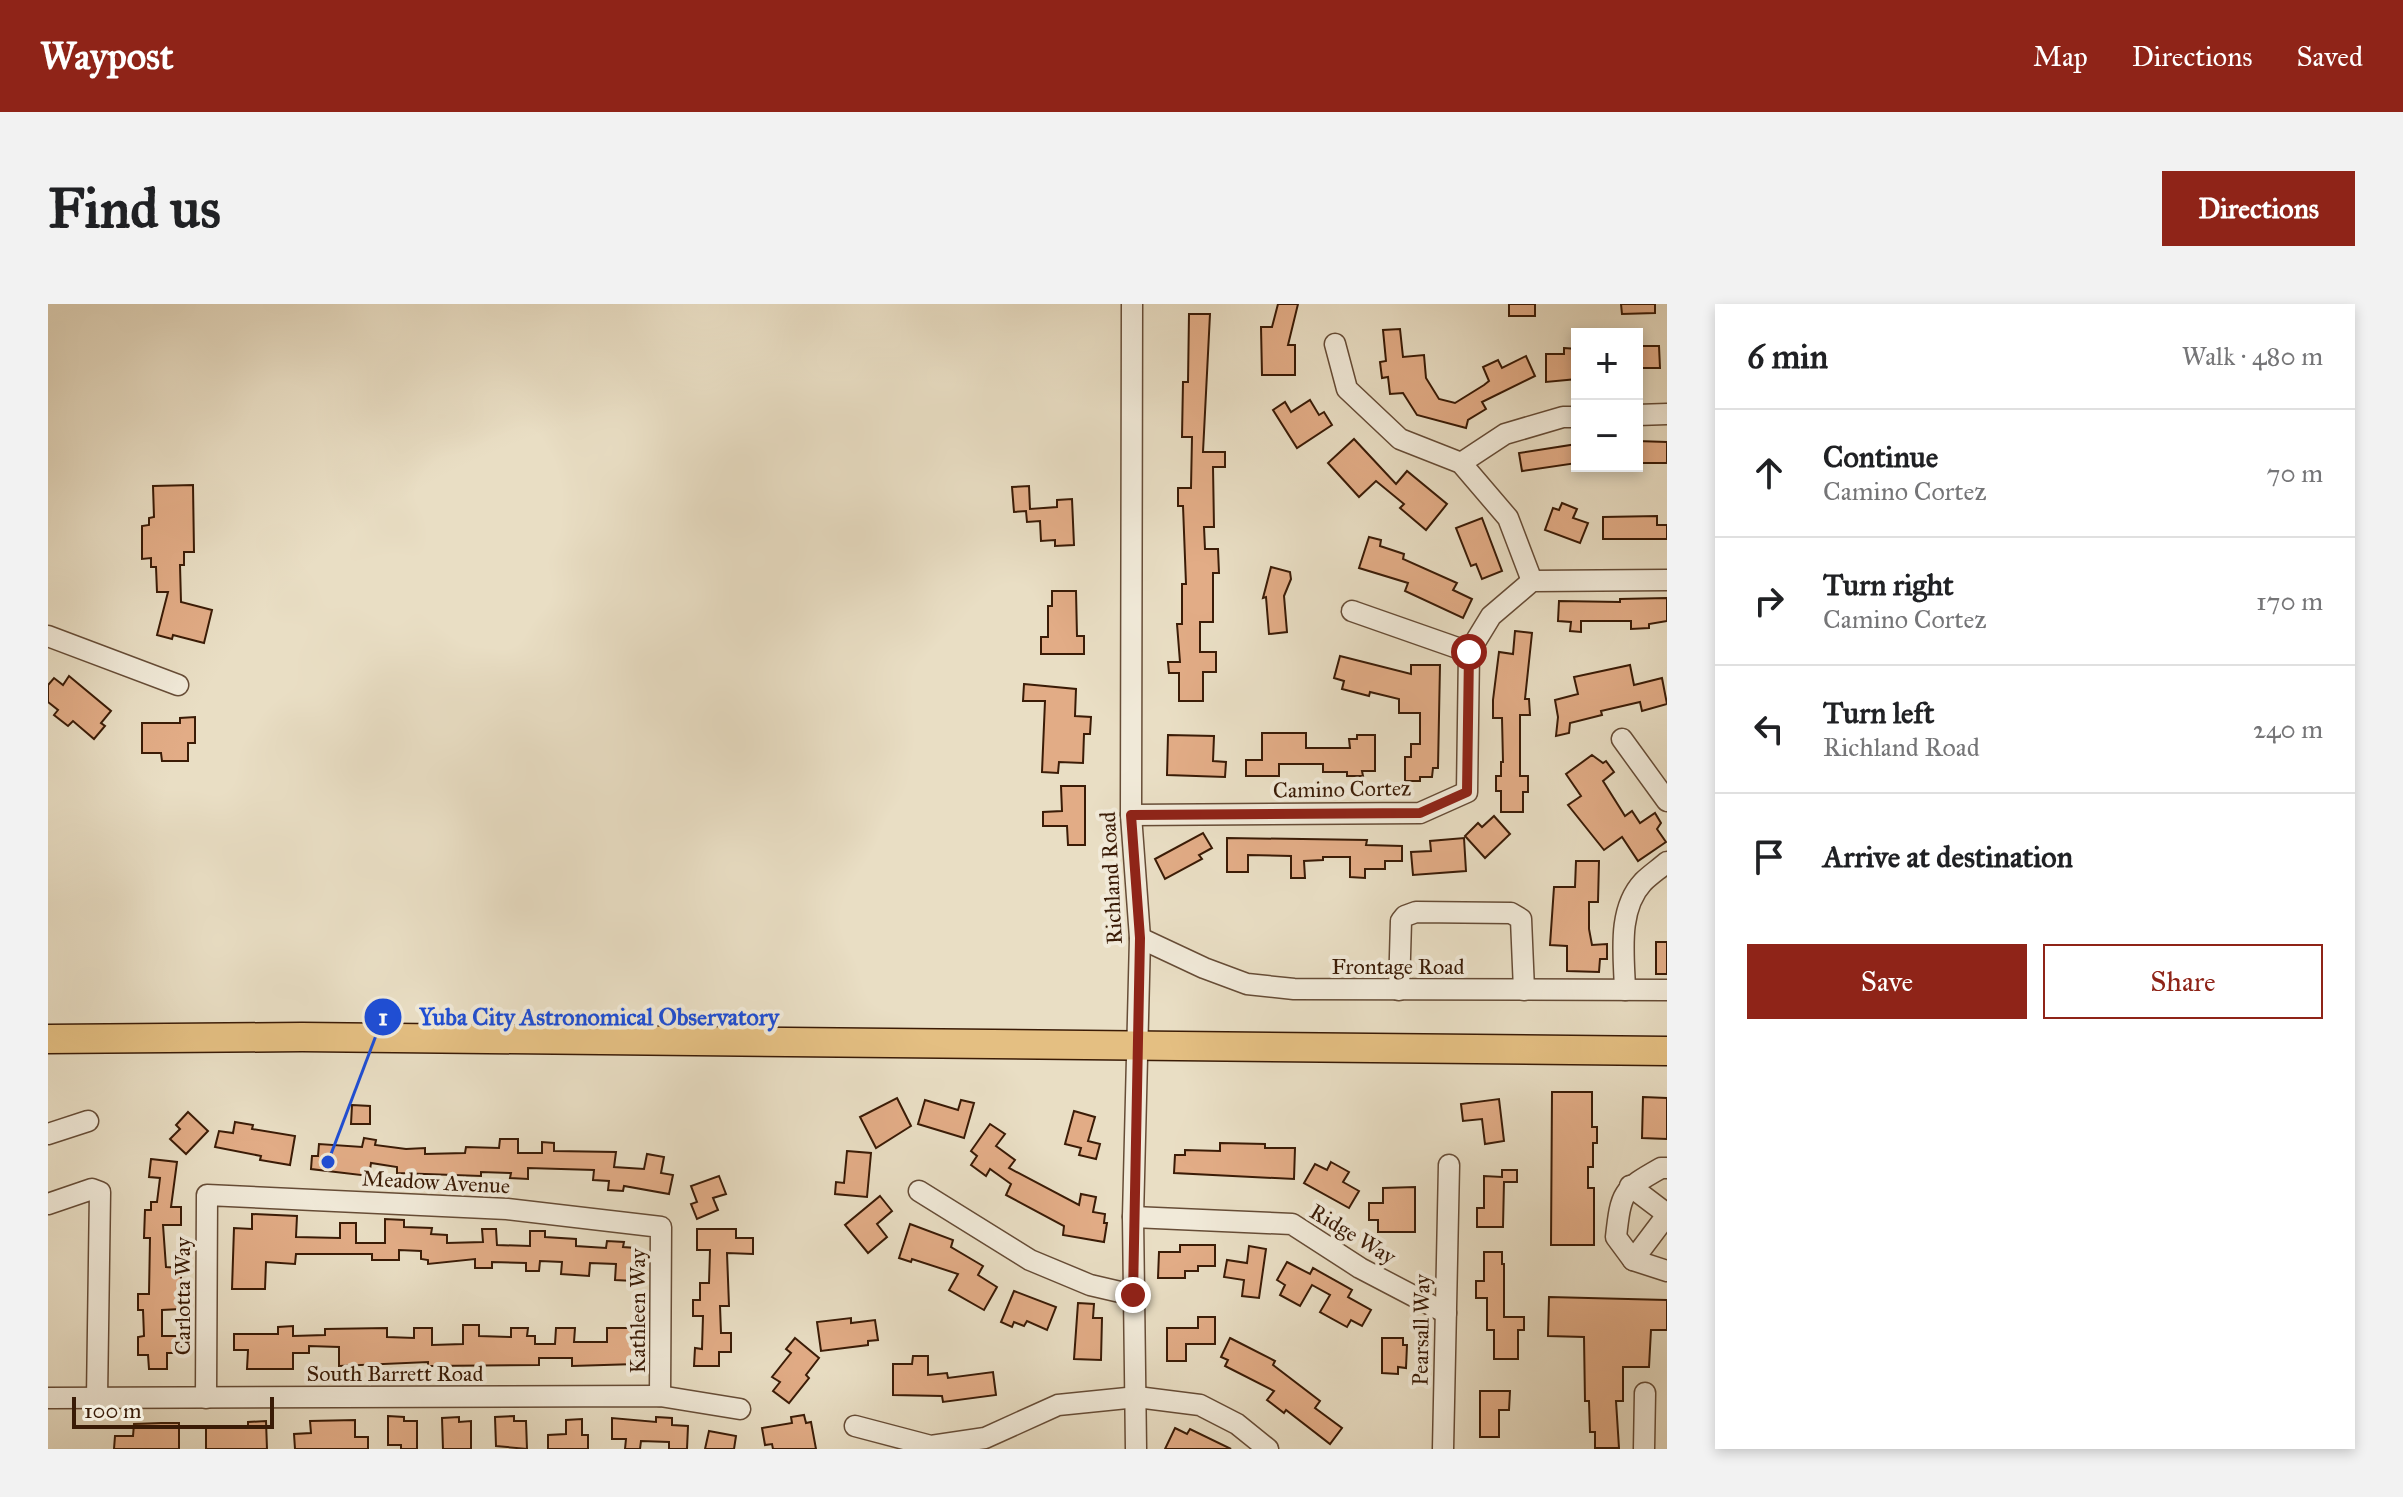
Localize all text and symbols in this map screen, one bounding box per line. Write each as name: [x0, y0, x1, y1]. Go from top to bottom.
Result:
text: Waypost: [40, 33, 173, 79]
text: Map: [2033, 39, 2088, 74]
text: Directions: [2132, 39, 2253, 74]
text: Saved: [2297, 39, 2363, 74]
button: Directions: [2162, 171, 2355, 246]
text: Find us: [48, 174, 221, 242]
map controls: [1571, 328, 1643, 472]
button: +: [1571, 328, 1643, 400]
text: 6 min: [1747, 336, 1828, 377]
text: Walk · 480 m: [2182, 340, 2323, 372]
button: −: [1571, 400, 1643, 472]
text: Continue: [1823, 439, 1938, 475]
icon: ahead: [1747, 451, 1791, 495]
text: 70 m: [2267, 457, 2323, 489]
text: Camino Cortez: [1823, 475, 1986, 507]
text: Turn right: [1823, 567, 1954, 603]
icon: right: [1747, 579, 1791, 623]
text: 170 m: [2256, 585, 2323, 617]
text: Camino Cortez: [1823, 603, 1986, 635]
route start: [1451, 634, 1487, 670]
text: Turn left: [1823, 695, 1934, 731]
icon: left: [1747, 707, 1791, 751]
text: 240 m: [2253, 713, 2323, 745]
text: Richland Road: [1823, 731, 1980, 763]
street label: Camino Cortez: [1273, 774, 1411, 804]
street label: Richland Road: [1094, 811, 1128, 945]
icon: arrive: [1747, 835, 1791, 879]
text: Arrive at destination: [1823, 839, 2073, 875]
button: Save: [1747, 944, 2027, 1019]
button: Share: [2043, 944, 2323, 1019]
street label: Frontage Road: [1331, 953, 1465, 980]
callout: Yuba City Astronomical Observatory: [363, 993, 795, 1041]
text: 1: [378, 1002, 388, 1032]
text: Yuba City Astronomical Observatory: [418, 1002, 781, 1032]
street label: Meadow Avenue: [361, 1165, 511, 1199]
street label: Ridge Way: [1305, 1198, 1402, 1271]
street label: Carlotta Way: [169, 1236, 196, 1355]
street label: Kathleen Way: [624, 1248, 651, 1373]
street label: Pearsall Way: [1407, 1273, 1435, 1386]
route end: [1115, 1277, 1151, 1313]
street label: South Barrett Road: [307, 1360, 483, 1387]
scale bar: [72, 1393, 274, 1429]
text: 100 m: [84, 1397, 141, 1424]

